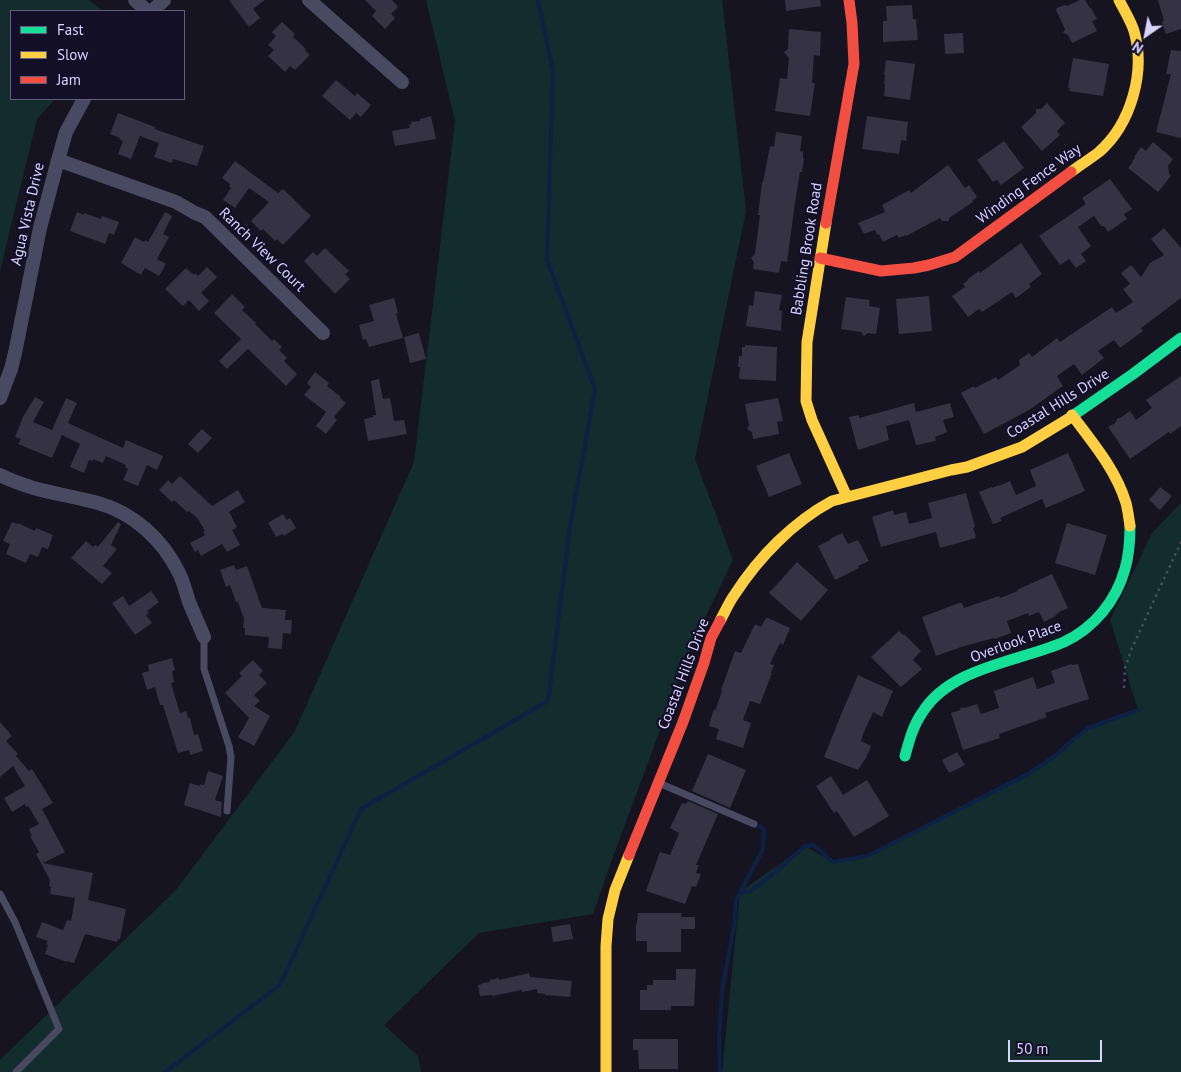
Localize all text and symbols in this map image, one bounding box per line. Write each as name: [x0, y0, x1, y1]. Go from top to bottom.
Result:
legend: [10, 10, 185, 100]
north arrow: [1121, 10, 1171, 60]
text: Fast: [57, 20, 84, 39]
text: N: [1129, 38, 1147, 58]
text: Slow: [57, 45, 88, 64]
text: Jam: [57, 70, 81, 89]
street label: Winding Fence Way: [973, 140, 1085, 228]
street label: Agua Vista Drive: [7, 161, 49, 267]
street label: Babbling Brook Road: [788, 181, 826, 317]
street label: Ranch View Court: [215, 204, 309, 296]
street label: Coastal Hills Drive: [1003, 365, 1113, 443]
street label: Coastal Hills Drive: [655, 616, 713, 732]
street label: Overlook Place: [968, 617, 1064, 667]
scale bar: [1011, 1030, 1105, 1062]
text: 50 m: [1016, 1039, 1049, 1058]

